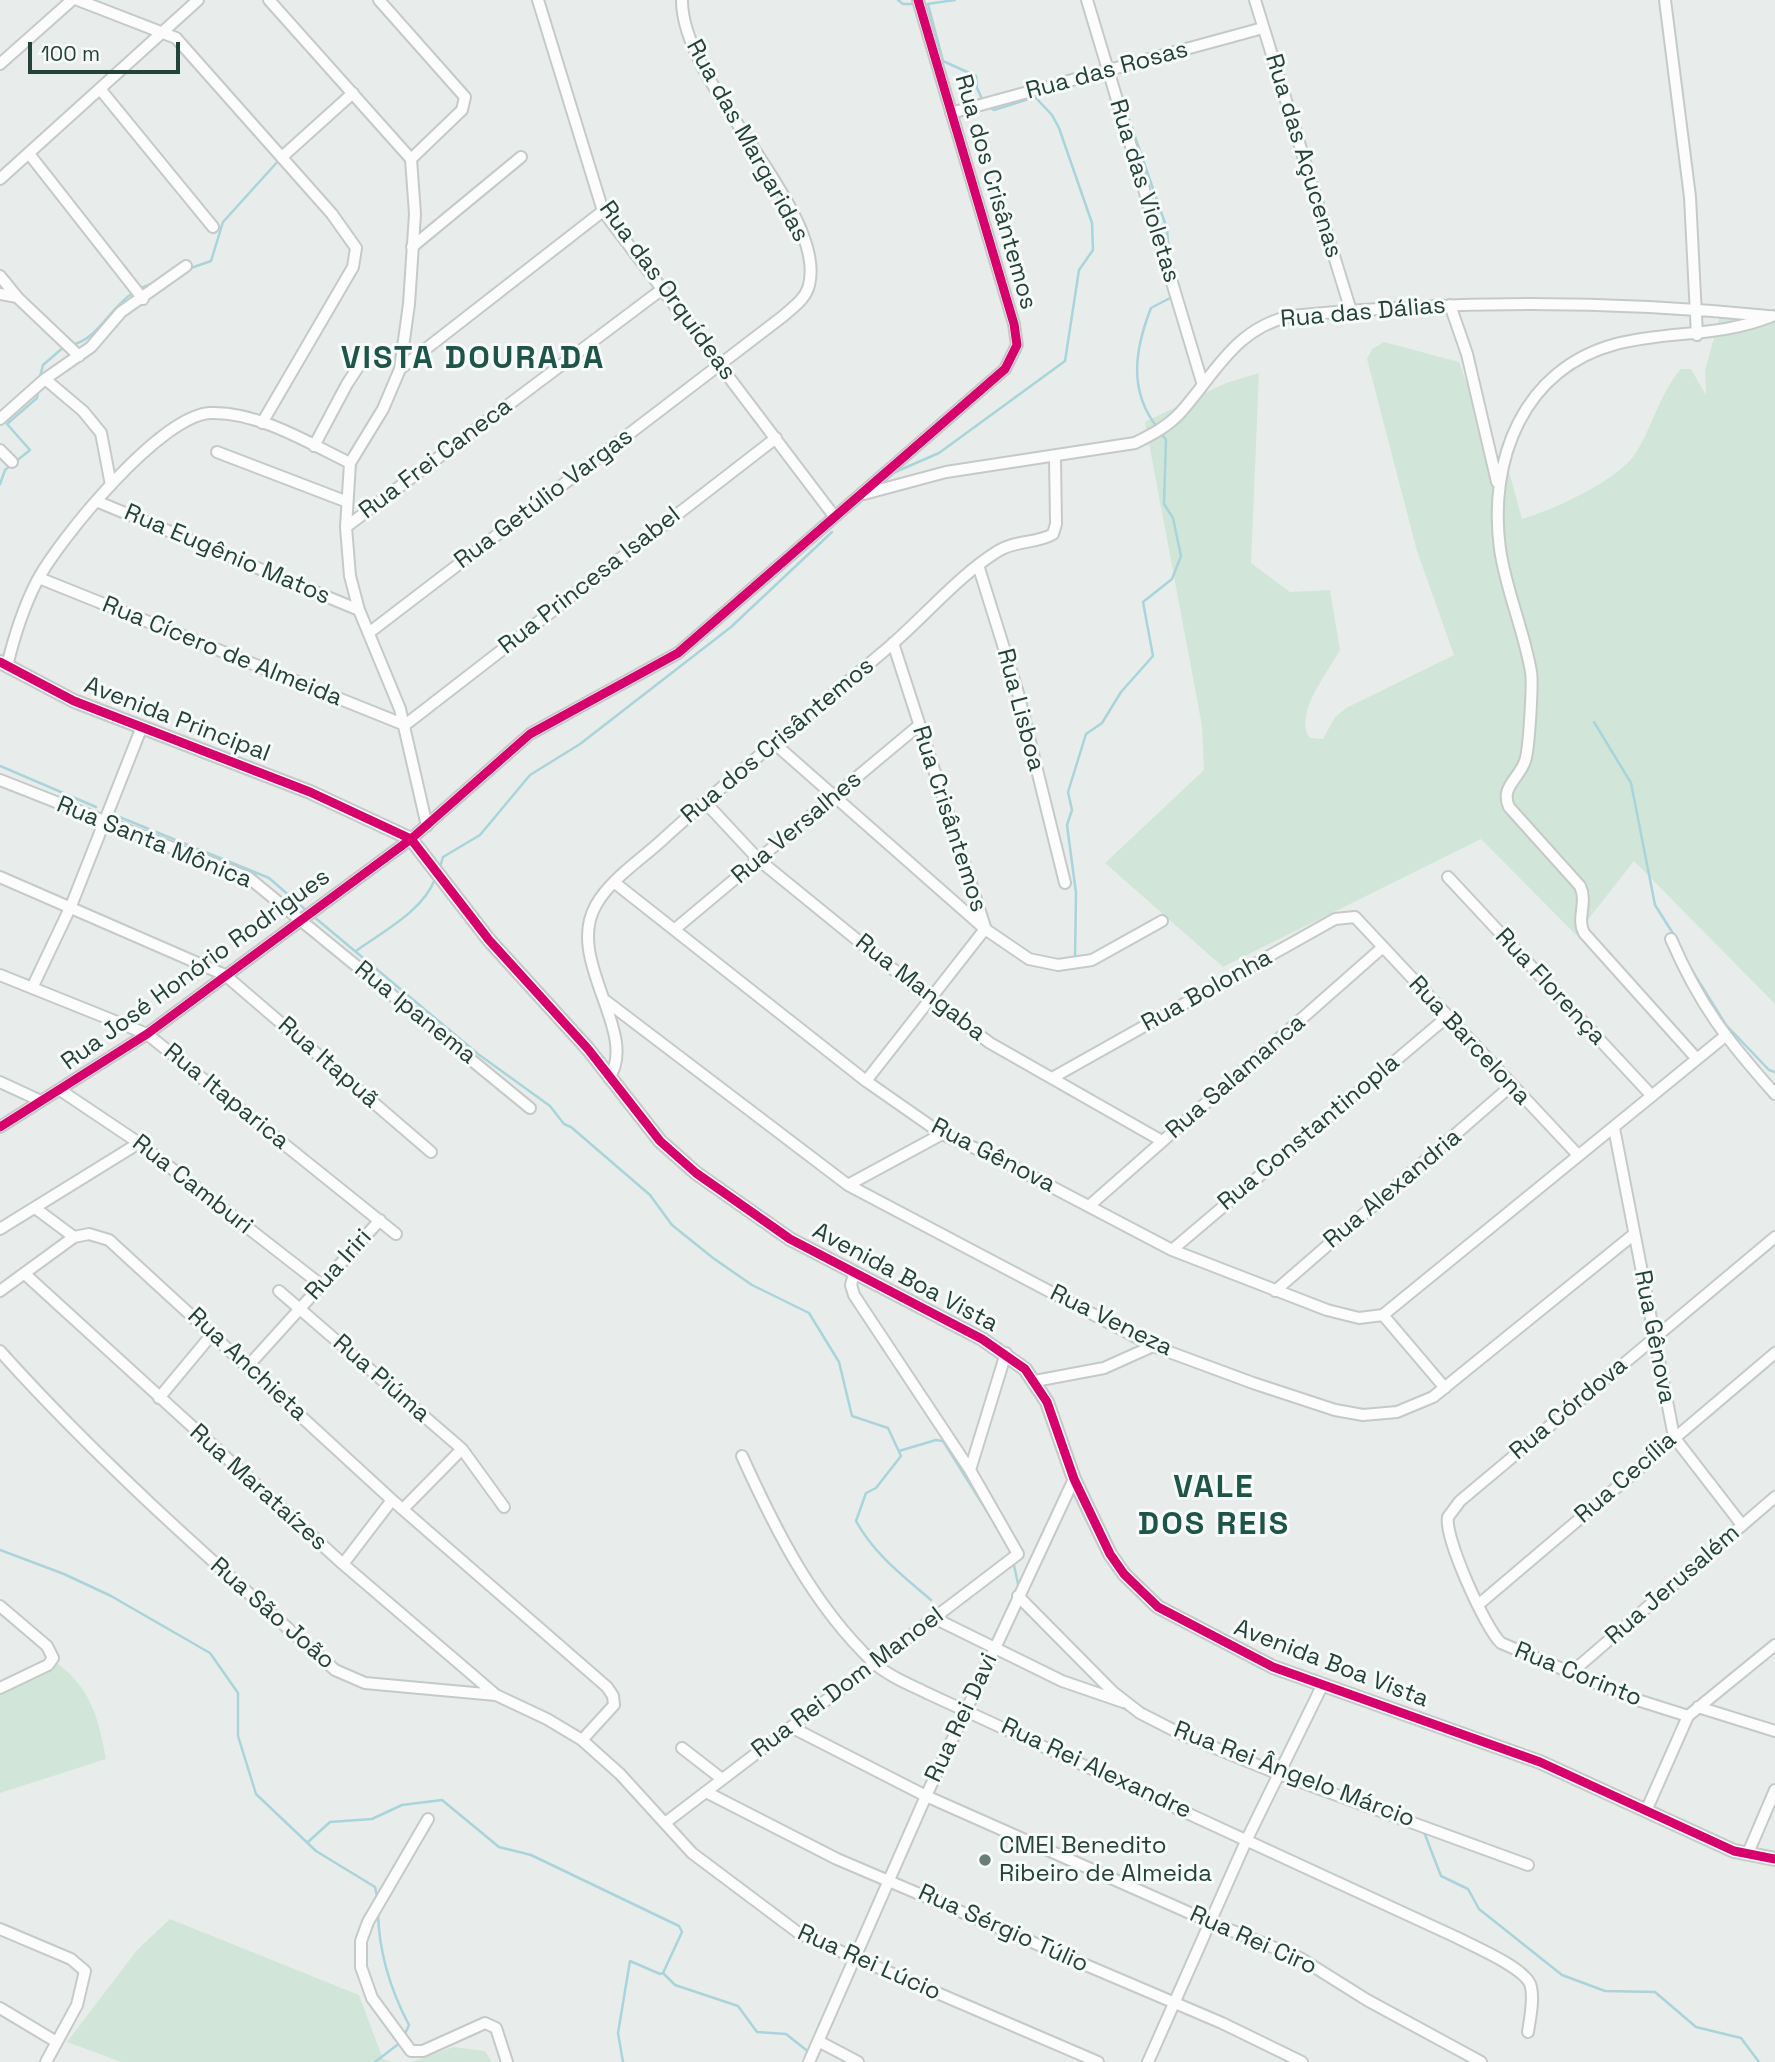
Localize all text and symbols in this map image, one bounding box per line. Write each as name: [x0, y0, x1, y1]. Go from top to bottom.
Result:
scale bar: [32, 28, 184, 72]
street label: Rua das Margaridas: [679, 35, 815, 247]
street label: Rua das Rosas: [1023, 36, 1191, 106]
text: 100 m: [41, 40, 100, 67]
street label: Rua das Açucenas: [1258, 51, 1348, 261]
street label: Rua dos Crisântemos: [948, 71, 1042, 313]
street label: Rua das Violetas: [1102, 96, 1186, 286]
street label: Rua das Orquídeas: [592, 196, 742, 386]
street label: Rua das Dálias: [1279, 291, 1447, 335]
district label: VISTA DOURADA: [342, 340, 604, 378]
street label: Rua Frei Caneca: [354, 392, 518, 526]
street label: Rua Getúlio Vargas: [449, 422, 639, 576]
street label: Rua Eugênio Matos: [120, 499, 334, 611]
street label: Rua Princesa Isabel: [493, 501, 687, 661]
street label: Rua Cícero de Almeida: [98, 591, 346, 713]
street label: Rua Lisboa: [990, 646, 1050, 774]
street label: Rua dos Crisântemos: [676, 652, 880, 830]
street label: Avenida Principal: [80, 671, 274, 769]
street label: Rua Crisântemos: [905, 722, 993, 916]
street label: Rua Versalhes: [726, 765, 868, 891]
street label: Rua Santa Mônica: [52, 791, 256, 895]
street label: Rua José Honório Rodrigues: [56, 863, 336, 1077]
street label: Rua Florença: [1489, 923, 1611, 1051]
street label: Rua Mangaba: [849, 928, 991, 1048]
street label: Rua Bolonha: [1137, 943, 1277, 1039]
street label: Rua Ipanema: [348, 955, 482, 1071]
street label: Rua Barcelona: [1402, 971, 1536, 1111]
street label: Rua Salamanca: [1160, 1009, 1312, 1145]
street label: Rua Itapuã: [272, 1011, 384, 1115]
street label: Rua Itaparica: [158, 1038, 294, 1156]
street label: Rua Constantinopla: [1212, 1049, 1406, 1217]
street label: Rua Gênova: [926, 1112, 1060, 1200]
street label: Rua Alexandria: [1318, 1123, 1468, 1255]
street label: Rua Camburi: [126, 1129, 258, 1241]
street label: Avenida Boa Vista: [807, 1217, 1003, 1339]
street label: Rua Iriri: [300, 1224, 378, 1306]
street label: Rua Gênova: [1627, 1268, 1681, 1406]
street label: Rua Veneza: [1045, 1279, 1177, 1363]
street label: Rua Anchieta: [181, 1302, 313, 1428]
street label: Rua Piúma: [327, 1329, 435, 1429]
street label: Rua Córdova: [1504, 1351, 1634, 1467]
street label: Rua Marataízes: [183, 1419, 333, 1557]
street label: Rua Cecília: [1569, 1426, 1683, 1530]
district label: VALE DOS REIS: [1139, 1469, 1289, 1544]
street label: Rua Jerusalém: [1600, 1519, 1746, 1651]
street label: Rua São João: [204, 1552, 340, 1676]
street label: Rua Rei Dom Manoel: [746, 1601, 950, 1765]
street label: Avenida Boa Vista: [1230, 1614, 1432, 1714]
street label: Rua Corinto: [1510, 1636, 1646, 1714]
street label: Rua Rei Davi: [920, 1649, 1004, 1787]
street label: Rua Rei Alexandre: [996, 1712, 1196, 1826]
street label: Rua Rei Ângelo Márcio: [1169, 1716, 1419, 1834]
place label: CMEI Benedito Ribeiro de Almeida: [999, 1832, 1212, 1888]
marker: CMEI Benedito Ribeiro de Almeida: [977, 1852, 993, 1868]
street label: Rua Sérgio Túlio: [913, 1879, 1093, 1979]
street label: Rua Rei Ciro: [1185, 1900, 1321, 1982]
street label: Rua Rei Lúcio: [793, 1919, 945, 2007]

